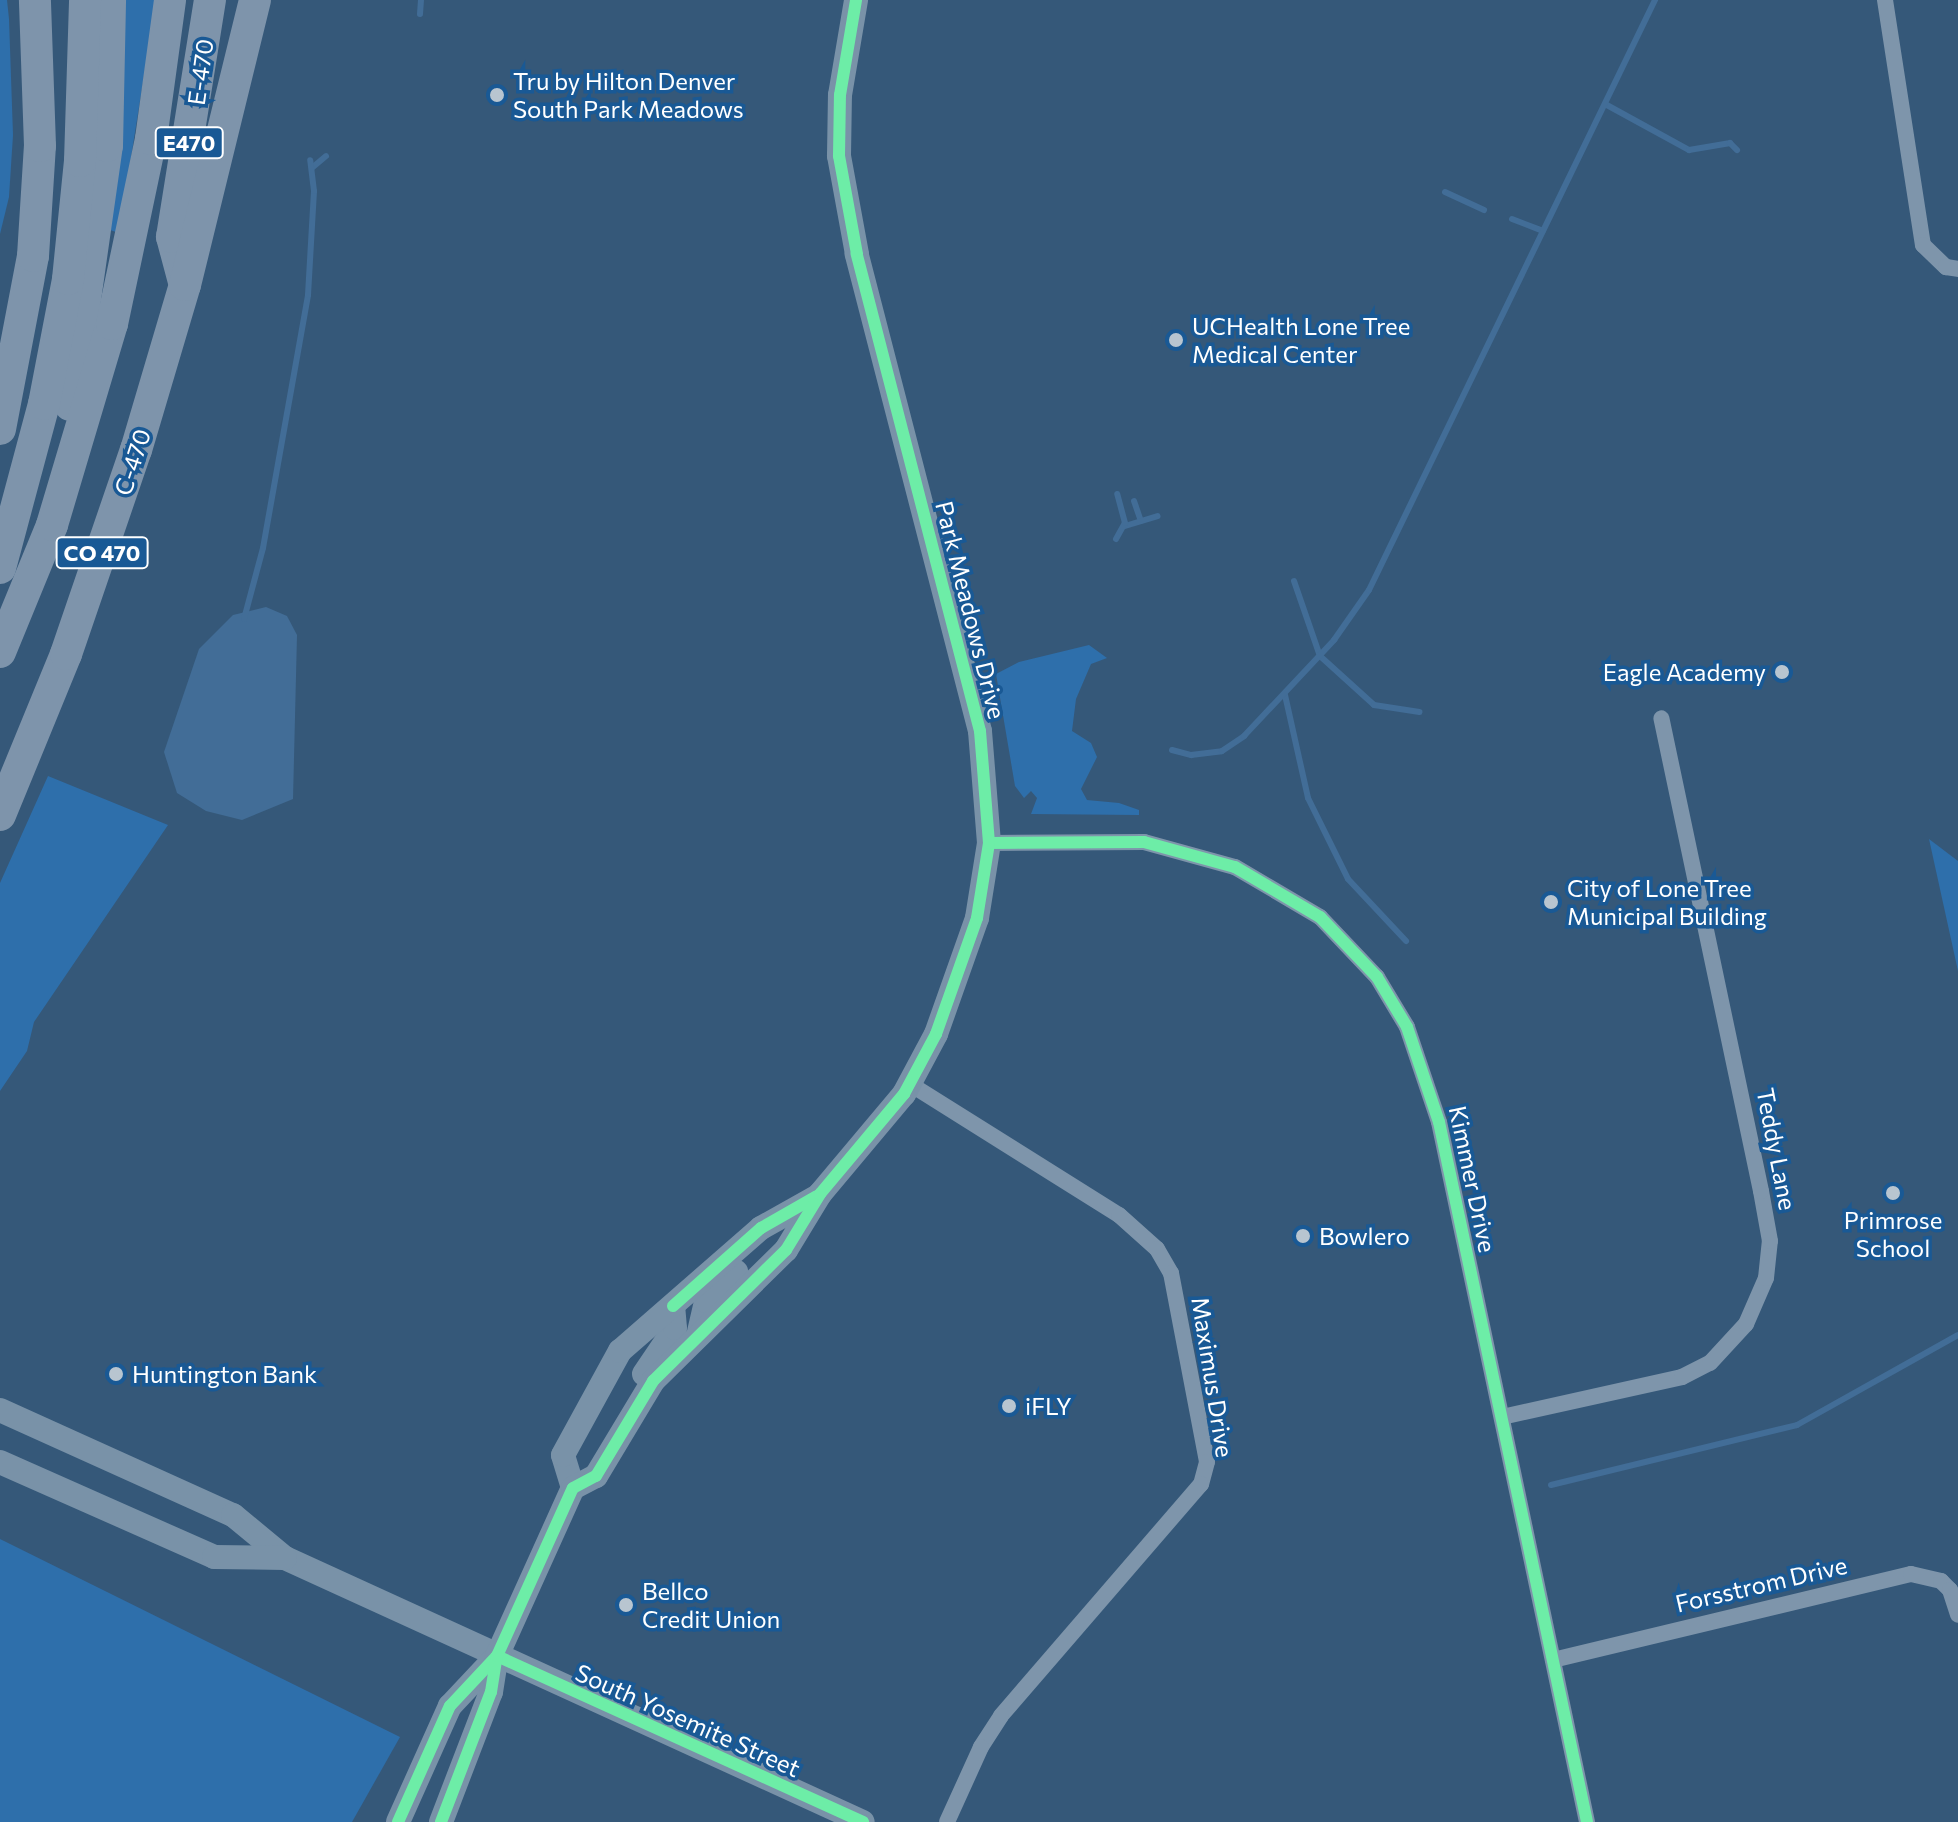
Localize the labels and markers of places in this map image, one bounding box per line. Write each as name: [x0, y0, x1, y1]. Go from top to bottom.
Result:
place label: Tru by Hilton Denver South Park Meadows: [513, 67, 744, 123]
marker: Tru by Hilton Denver South Park Meadows: [488, 86, 506, 104]
place label: UCHealth Lone Tree Medical Center: [1192, 312, 1410, 368]
marker: UCHealth Lone Tree Medical Center: [1167, 331, 1185, 349]
place label: Eagle Academy: [1603, 658, 1766, 686]
marker: Eagle Academy: [1773, 663, 1791, 681]
place label: City of Lone Tree Municipal Building: [1567, 874, 1767, 930]
marker: City of Lone Tree Municipal Building: [1542, 893, 1560, 911]
marker: Primrose School: [1884, 1184, 1902, 1202]
place label: Primrose School: [1844, 1206, 1942, 1262]
place label: Bowlero: [1319, 1222, 1410, 1250]
marker: Bowlero: [1294, 1227, 1312, 1245]
place label: Huntington Bank: [132, 1360, 317, 1388]
marker: Huntington Bank: [107, 1365, 125, 1383]
place label: iFLY: [1025, 1392, 1072, 1420]
marker: iFLY: [1000, 1397, 1018, 1415]
place label: Bellco Credit Union: [642, 1577, 780, 1633]
marker: Bellco Credit Union: [617, 1596, 635, 1614]

